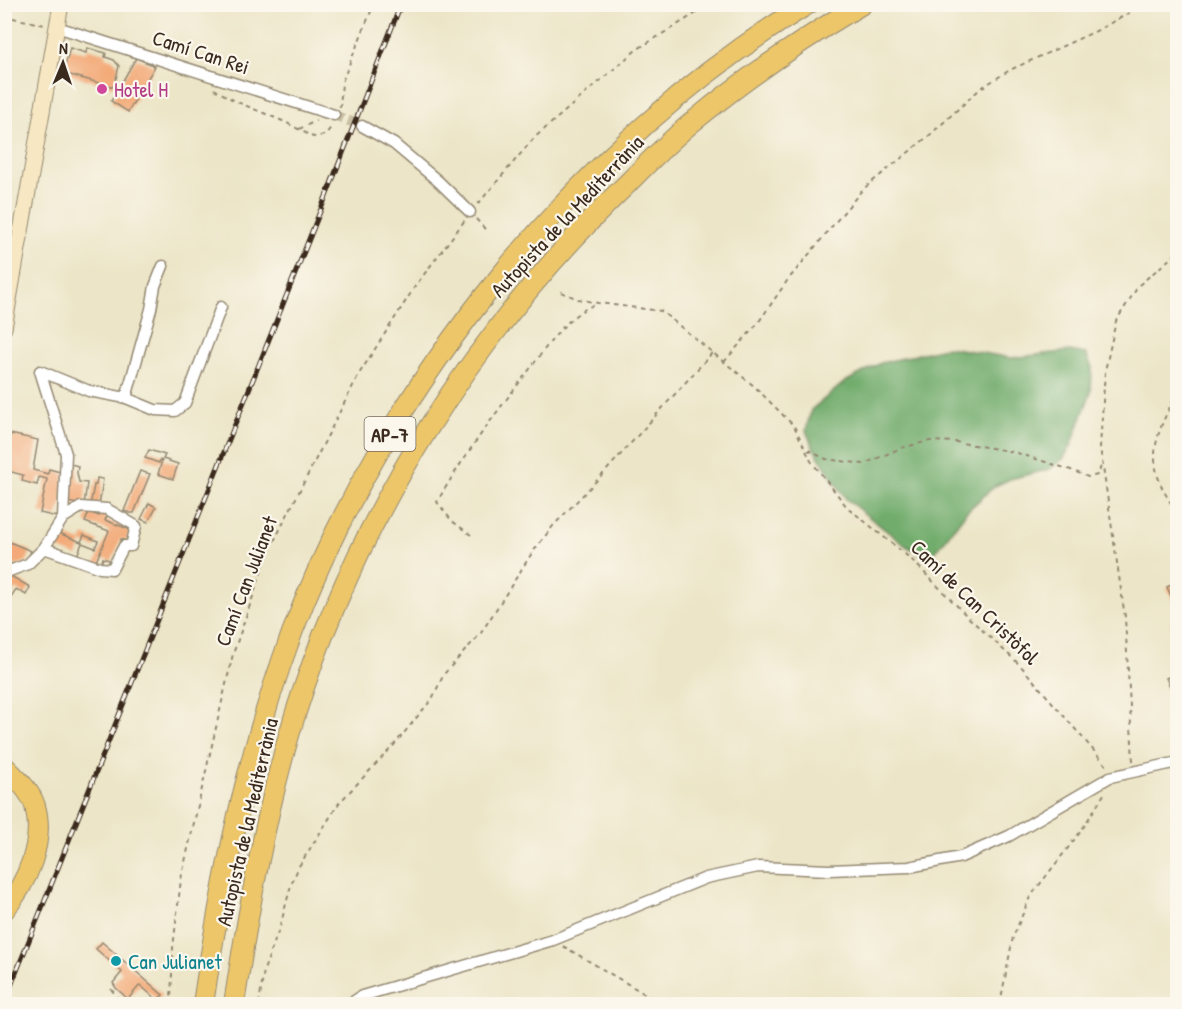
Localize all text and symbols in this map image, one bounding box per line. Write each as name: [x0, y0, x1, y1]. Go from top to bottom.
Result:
street label: Camí Can Rei: [149, 23, 253, 81]
north arrow: [33, 33, 93, 93]
text: N: [59, 37, 69, 59]
place label: Hotel H: [114, 75, 168, 104]
marker: Hotel H: [95, 82, 109, 96]
street label: Autopista de la Mediterrània: [484, 128, 650, 304]
road number: AP-7: [364, 417, 416, 451]
street label: Camí Can Julianet: [208, 511, 284, 650]
street label: Camí de Can Cristòfol: [904, 533, 1046, 671]
street label: Autopista de la Mediterrània: [209, 715, 285, 929]
place label: Can Julianet: [128, 947, 223, 976]
marker: Can Julianet: [109, 954, 123, 968]

